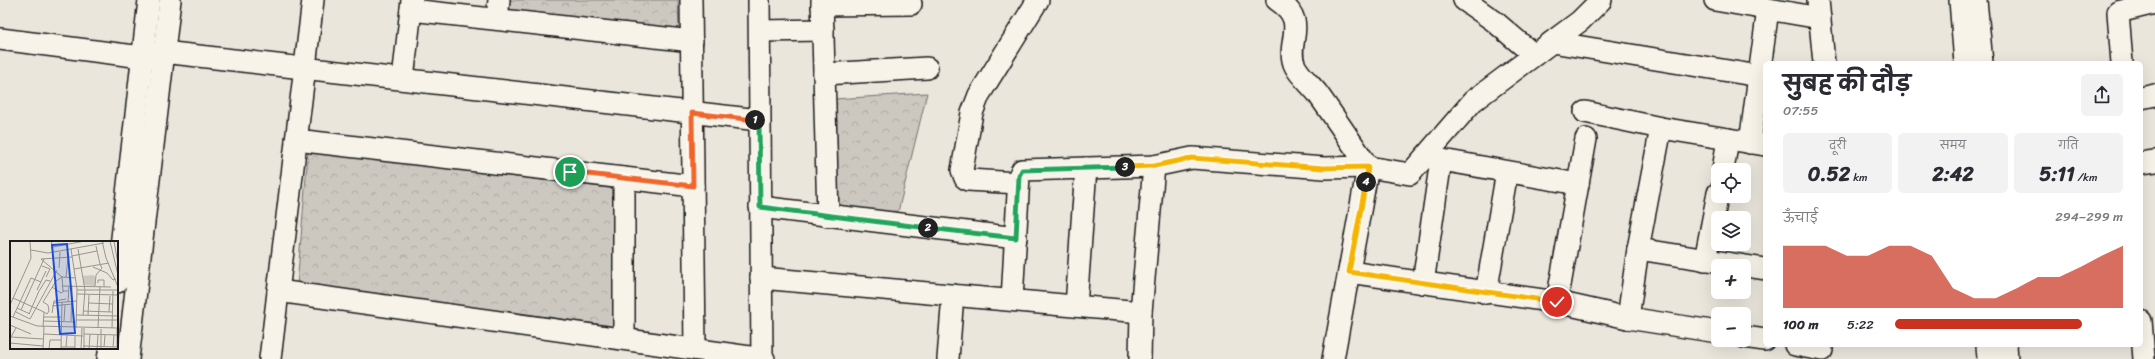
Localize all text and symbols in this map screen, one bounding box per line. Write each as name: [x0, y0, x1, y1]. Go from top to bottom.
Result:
text: सुबह की दौड़: [1783, 64, 1911, 103]
button: share: [2081, 74, 2123, 116]
text: 07:55: [1783, 99, 1818, 122]
pin: 1: [745, 110, 765, 130]
text: 1: [753, 110, 757, 129]
text: दूरी: [1829, 136, 1846, 155]
text: समय: [1940, 136, 1966, 155]
text: गति: [2058, 136, 2078, 155]
pin: [553, 155, 587, 189]
pin: 3: [1115, 157, 1135, 177]
text: 3: [1122, 157, 1128, 176]
text: 0.52: [1808, 157, 1850, 192]
text: 2:42: [1932, 157, 1974, 192]
text: 5:11: [2039, 157, 2075, 192]
icon: arrive: [559, 161, 581, 183]
map controls: [1711, 163, 1751, 347]
button: locate: [1711, 163, 1751, 203]
text: km: [1850, 168, 1867, 187]
text: /km: [2075, 168, 2097, 187]
pin: 4: [1356, 172, 1376, 192]
text: 4: [1363, 172, 1369, 191]
text: 294–299 m: [2055, 205, 2123, 228]
text: ऊँचाई: [1783, 206, 1818, 229]
button: layers: [1711, 211, 1751, 251]
pin: 2: [918, 218, 938, 238]
text: 2: [925, 218, 931, 237]
inset map: [10, 241, 118, 349]
button: +: [1711, 259, 1751, 299]
pin: [1540, 285, 1574, 319]
icon: check: [1546, 291, 1568, 313]
button: −: [1711, 307, 1751, 347]
text: 100 m: [1783, 313, 1818, 336]
text: 5:22: [1847, 313, 1874, 336]

